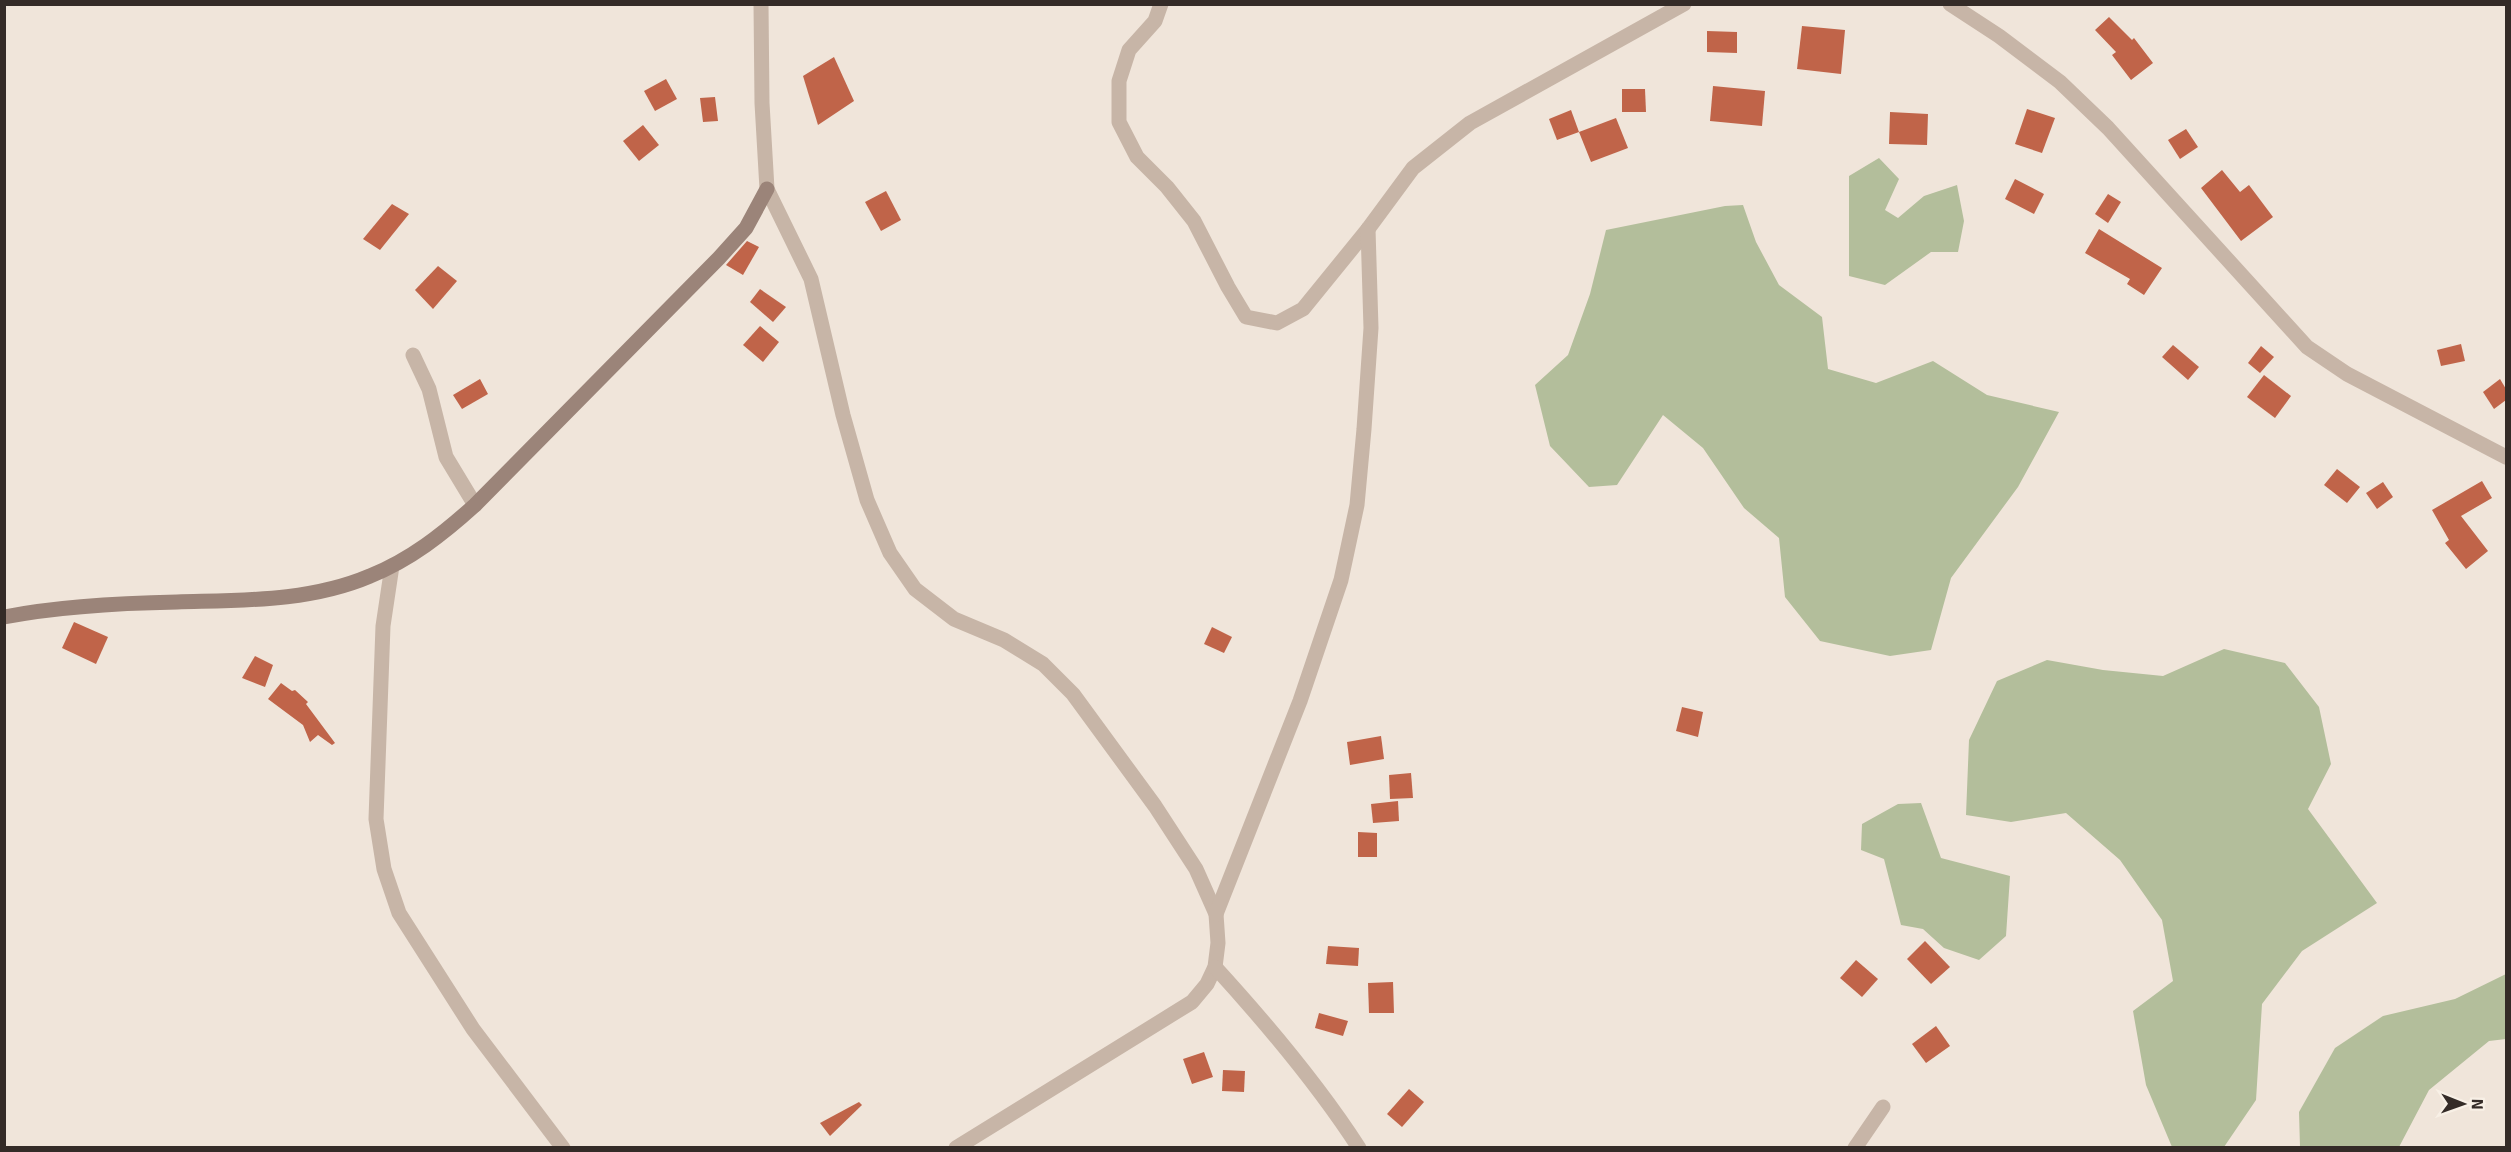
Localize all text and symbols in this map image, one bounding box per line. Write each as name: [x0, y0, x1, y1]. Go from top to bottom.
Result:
north arrow: [2433, 1074, 2493, 1134]
text: N: [2467, 1099, 2487, 1110]

